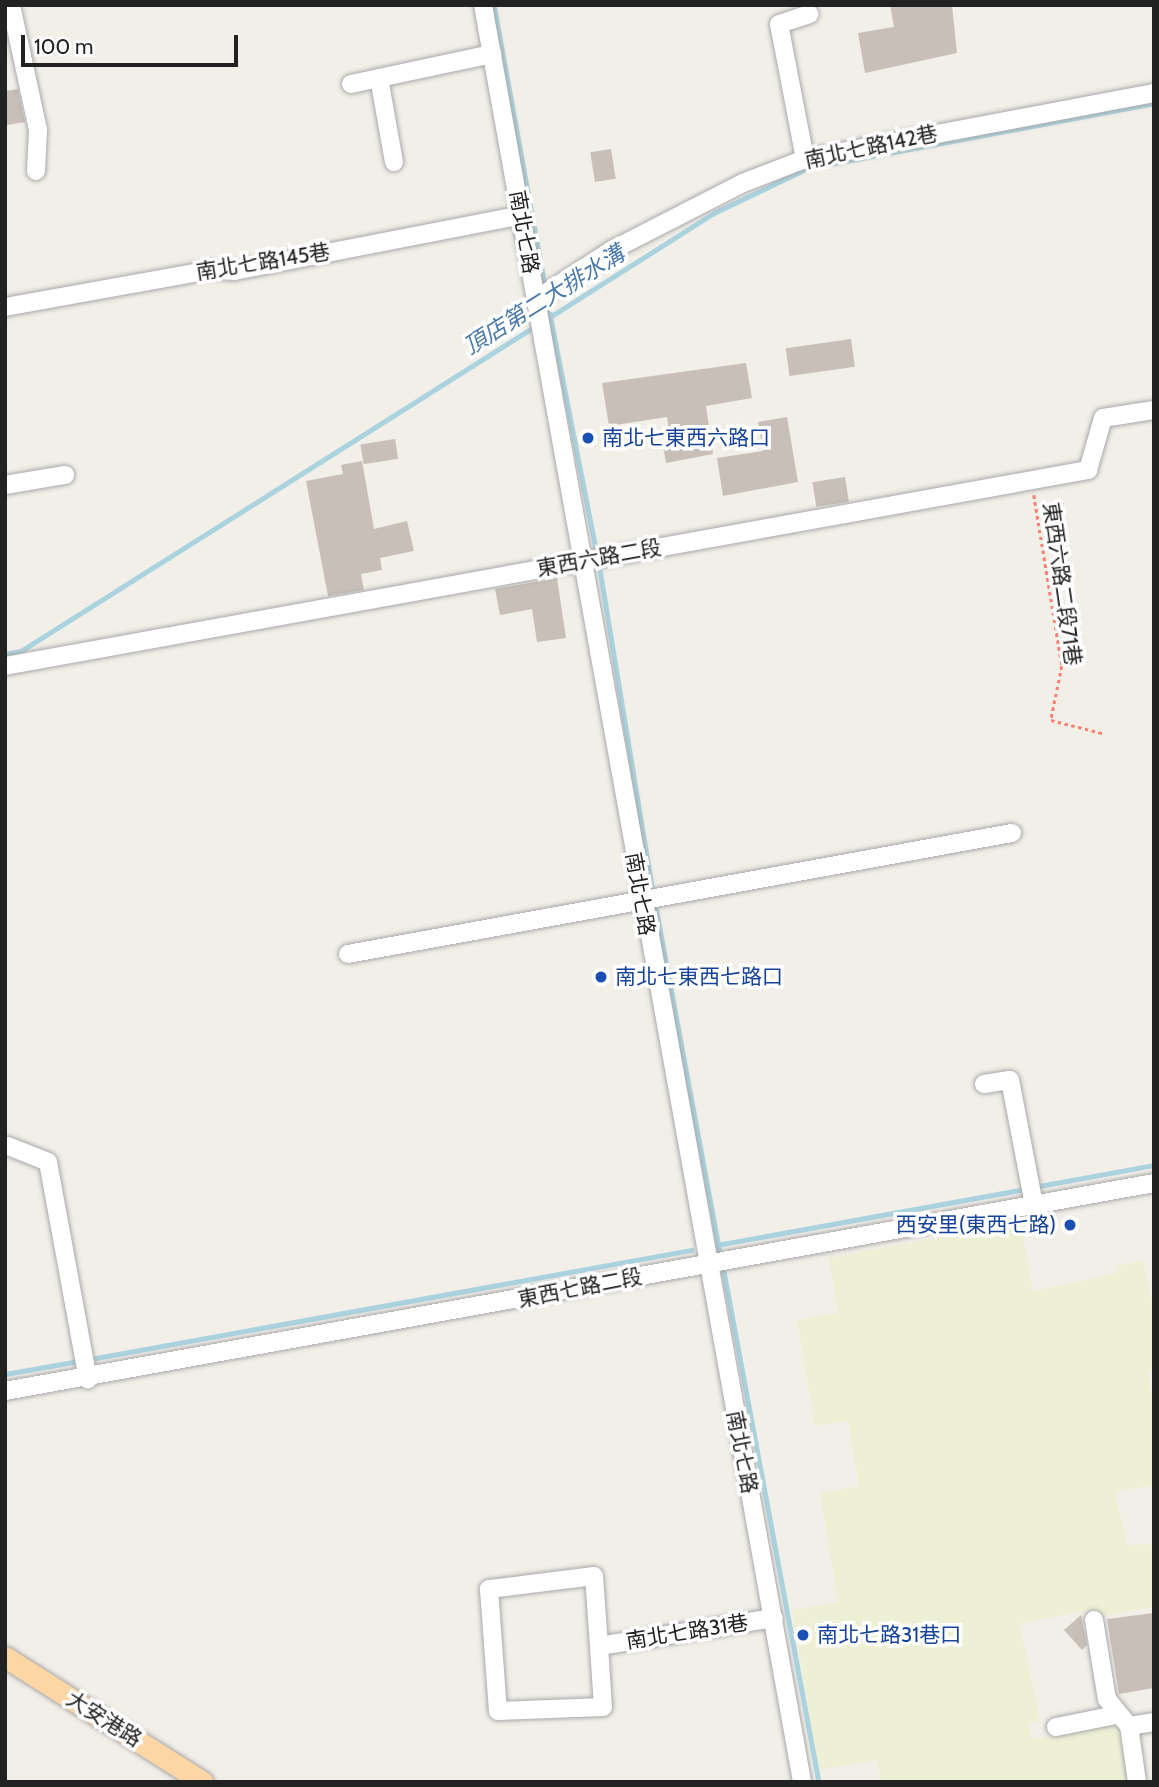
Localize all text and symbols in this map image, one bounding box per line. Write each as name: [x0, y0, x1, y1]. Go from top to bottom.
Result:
scale bar: [24, 21, 242, 65]
text: 100 m: [34, 34, 93, 59]
street label: 南北七路142巷: [802, 121, 940, 173]
street label: 南北七路: [504, 188, 544, 276]
street label: 南北七路145巷: [194, 239, 332, 285]
water label: 頂店第二大排水溝: [459, 240, 629, 360]
place label: 南北七東西六路口: [602, 425, 770, 451]
marker: 南北七東西六路口: [580, 430, 596, 446]
street label: 東西六路二段71巷: [1038, 501, 1086, 667]
street label: 東西六路二段: [535, 535, 663, 581]
street label: 南北七路: [620, 850, 660, 938]
place label: 南北七東西七路口: [615, 964, 783, 990]
marker: 南北七東西七路口: [593, 969, 609, 985]
place label: 西安里(東西七路): [896, 1212, 1056, 1238]
marker: 西安里(東西七路): [1062, 1217, 1078, 1233]
street label: 東西七路二段: [516, 1264, 644, 1312]
street label: 南北七路: [722, 1408, 762, 1496]
street label: 南北七路31巷: [624, 1610, 750, 1654]
place label: 南北七路31巷口: [817, 1622, 961, 1648]
marker: 南北七路31巷口: [795, 1627, 811, 1643]
street label: 大安港路: [62, 1686, 146, 1752]

